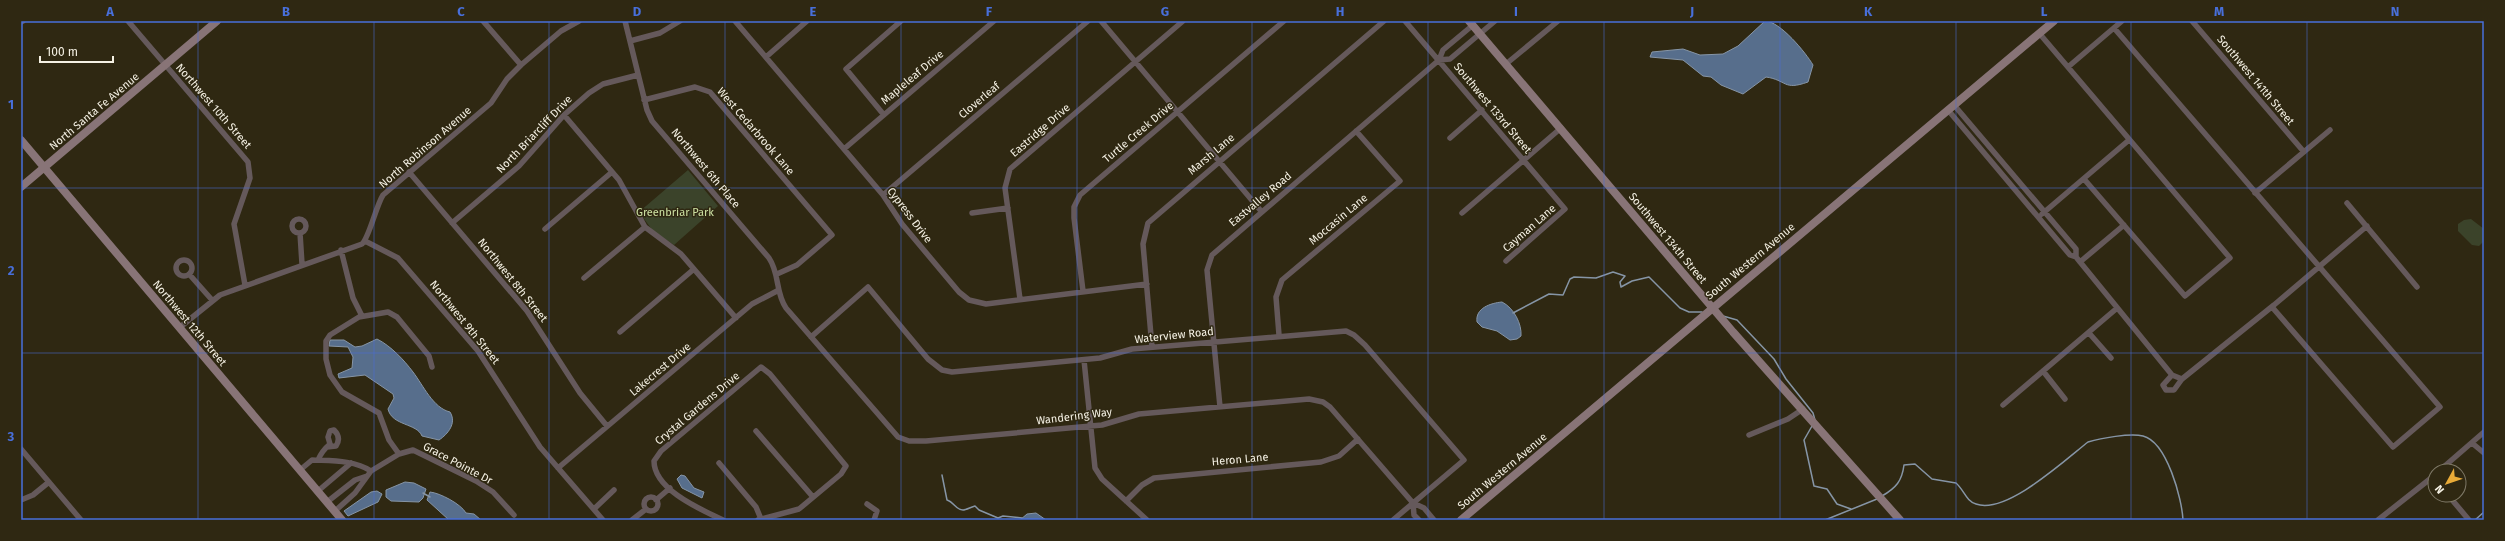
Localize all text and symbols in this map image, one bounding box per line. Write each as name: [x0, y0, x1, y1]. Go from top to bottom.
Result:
text: A: [105, 4, 114, 19]
text: B: [282, 4, 290, 19]
text: C: [457, 4, 465, 19]
text: D: [633, 4, 642, 19]
text: E: [810, 4, 817, 19]
text: F: [986, 4, 993, 19]
text: G: [1161, 4, 1169, 19]
text: H: [1336, 4, 1344, 19]
text: I: [1514, 4, 1518, 19]
text: J: [1689, 4, 1694, 19]
text: K: [1864, 4, 1873, 19]
text: L: [2041, 4, 2048, 19]
text: M: [2214, 4, 2224, 19]
text: N: [2391, 4, 2399, 19]
street label: Southwest 141th Street: [2214, 33, 2297, 128]
scale bar: [40, 38, 113, 64]
text: 100 m: [46, 45, 78, 59]
street label: Mapleleaf Drive: [878, 47, 946, 107]
street label: Southwest 133rd Street: [1451, 60, 1534, 156]
street label: Northwest 10th Street: [173, 61, 254, 152]
street label: North Santa Fe Avenue: [47, 70, 142, 153]
street label: Cloverleaf: [956, 79, 1004, 121]
street label: West Cedarbrook Lane: [714, 85, 797, 178]
street label: North Briarcliff Drive: [494, 93, 575, 176]
text: 1: [8, 97, 14, 112]
street label: Turtle Creek Drive: [1100, 99, 1176, 166]
street label: Eastridge Drive: [1008, 101, 1073, 160]
street label: North Robinson Avenue: [377, 104, 474, 191]
street label: Northwest 6th Place: [668, 126, 743, 211]
street label: Marsh Lane: [1185, 131, 1237, 178]
street label: Eastvalley Road: [1226, 169, 1294, 229]
street label: Cypress Drive: [884, 185, 935, 246]
street label: Southwest 134th Street: [1626, 190, 1709, 286]
street label: Moccasin Lane: [1306, 191, 1370, 248]
street label: Cayman Lane: [1500, 202, 1558, 255]
park label: Greenbriar Park: [636, 206, 714, 219]
street label: South Western Avenue: [1703, 220, 1797, 302]
street label: Northwest 8th Street: [475, 236, 550, 325]
text: 2: [8, 263, 15, 278]
street label: Northwest 12th Street: [150, 278, 229, 369]
street label: Northwest 9th Street: [427, 278, 502, 367]
street label: Waterview Road: [1134, 325, 1214, 346]
street label: Lakecrest Drive: [627, 340, 694, 399]
street label: Crystal Gardens Drive: [652, 369, 742, 448]
street label: Wandering Way: [1035, 405, 1113, 428]
text: 3: [7, 429, 15, 444]
street label: South Western Avenue: [1455, 430, 1549, 512]
street label: Grace Pointe Dr: [421, 440, 495, 488]
street label: Heron Lane: [1211, 451, 1269, 468]
north arrow: [2427, 463, 2467, 503]
text: N: [2432, 482, 2447, 496]

